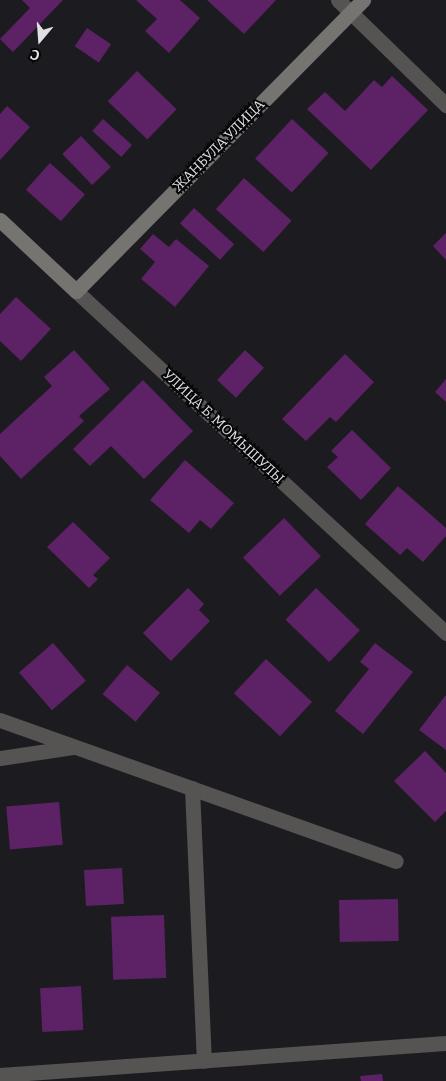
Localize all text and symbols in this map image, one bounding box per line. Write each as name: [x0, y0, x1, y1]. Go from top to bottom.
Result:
north arrow: [15, 15, 65, 65]
text: С: [28, 45, 42, 64]
street label: ЖАНБУЛА УЛИЦА: [170, 97, 268, 195]
street label: УЛИЦА Б. МОМЫШУЛЫ: [159, 366, 287, 488]

